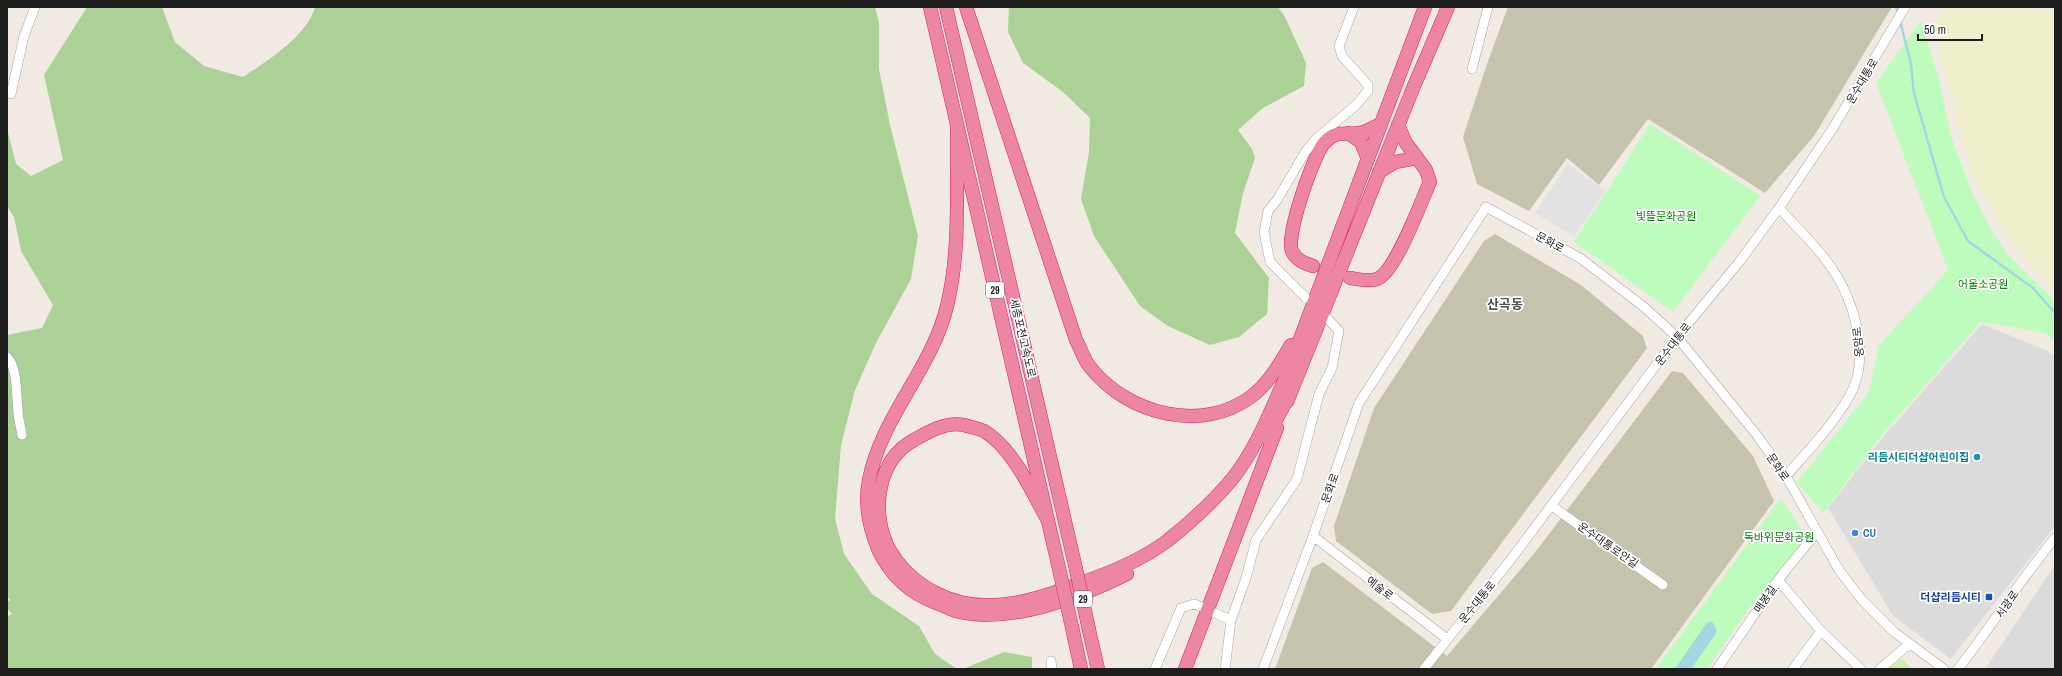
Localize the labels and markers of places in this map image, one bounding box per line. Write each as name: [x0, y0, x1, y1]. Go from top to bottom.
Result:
place label: 리듬시티더샵어린이집: [1868, 450, 1969, 464]
marker: 리듬시티더샵어린이집: [1972, 452, 1982, 462]
place label: CU: [1863, 526, 1876, 540]
marker: CU: [1850, 528, 1860, 538]
place label: 더샵리듬시티: [1920, 590, 1981, 604]
marker: 더샵리듬시티: [1984, 592, 1994, 602]

